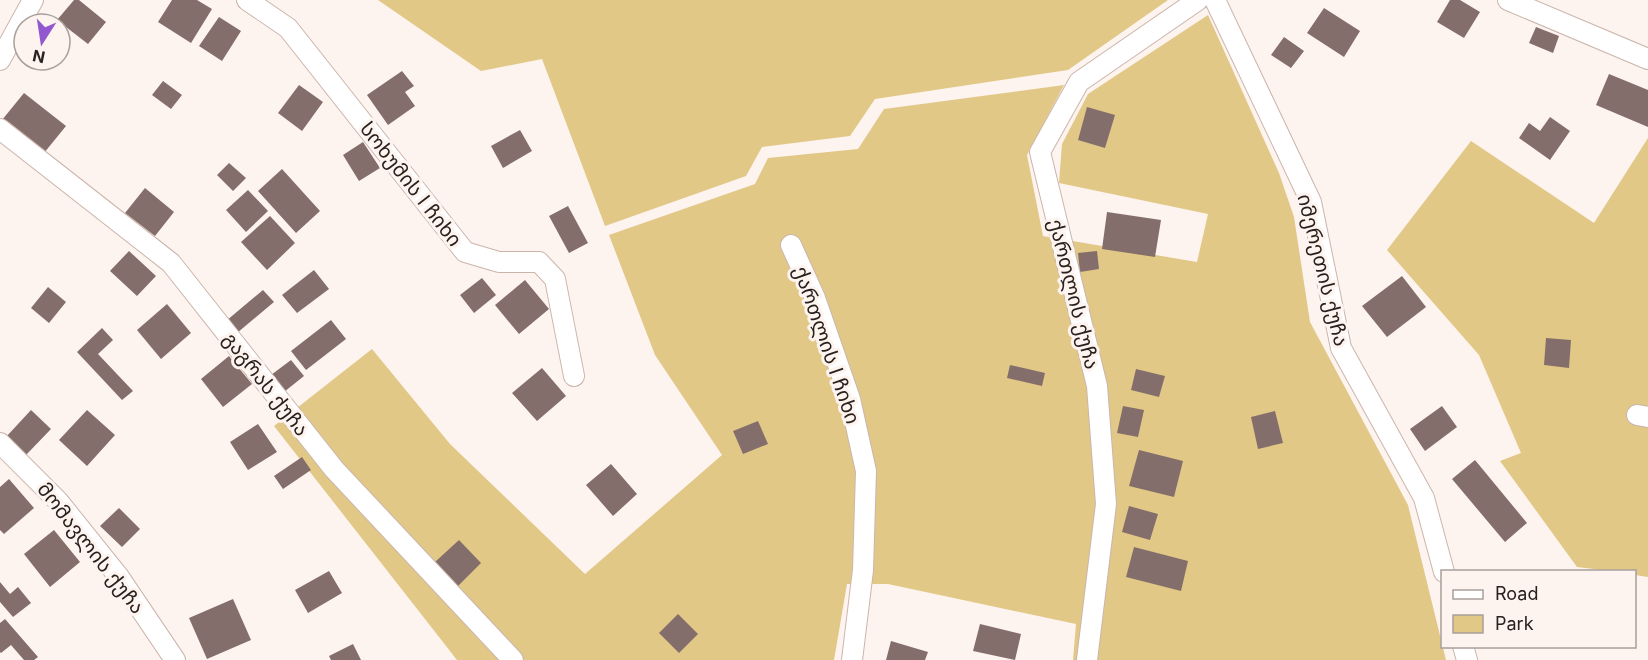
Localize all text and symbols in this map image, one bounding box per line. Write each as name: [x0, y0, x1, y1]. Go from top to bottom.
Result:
north arrow: [12, 12, 72, 72]
text: N: [31, 46, 47, 68]
street label: სოხუმის I ჩიხი: [355, 117, 467, 251]
street label: იმერეთის ქუჩა: [1292, 191, 1354, 349]
street label: ქართლის ქუჩა: [1043, 216, 1104, 372]
street label: ქართლის I ჩიხი: [788, 263, 865, 427]
street label: გაგრას ქუჩა: [218, 327, 314, 441]
street label: მომავლის ქუჩა: [32, 478, 150, 619]
legend: [1441, 570, 1636, 648]
text: Road: [1495, 583, 1538, 604]
text: Park: [1495, 613, 1534, 634]

